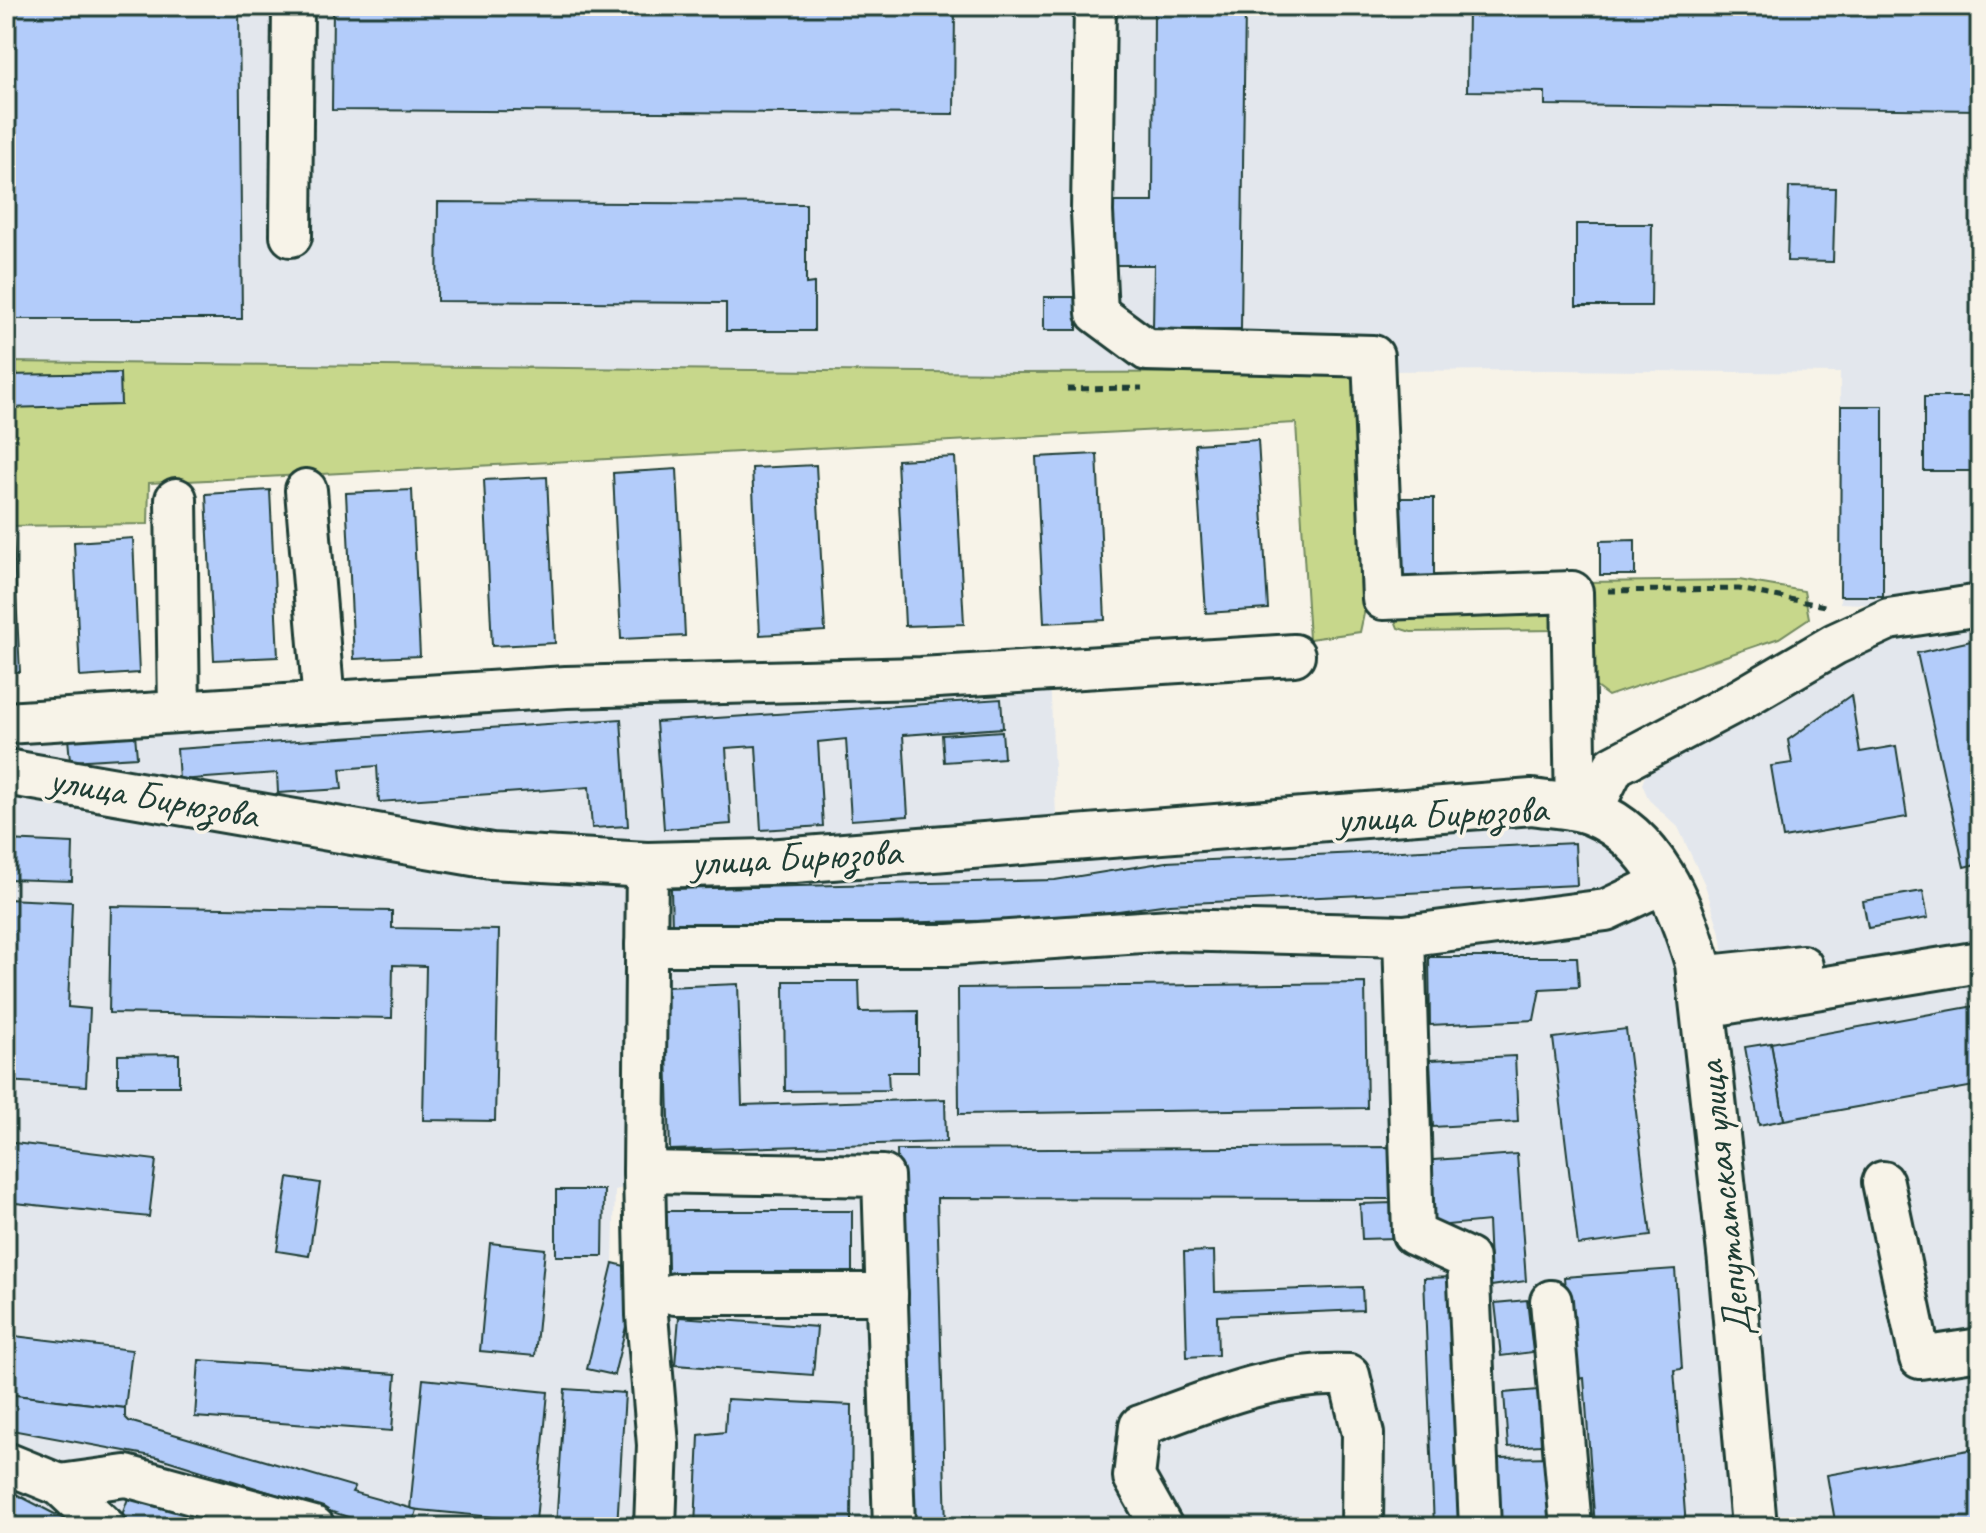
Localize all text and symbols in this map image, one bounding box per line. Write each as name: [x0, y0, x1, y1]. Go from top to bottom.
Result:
street label: улица Бирюзова: [44, 754, 265, 840]
street label: улица Бирюзова: [1333, 783, 1551, 845]
street label: улица Бирюзова: [687, 826, 905, 888]
street label: Депутатская улица: [1684, 1056, 1763, 1339]

